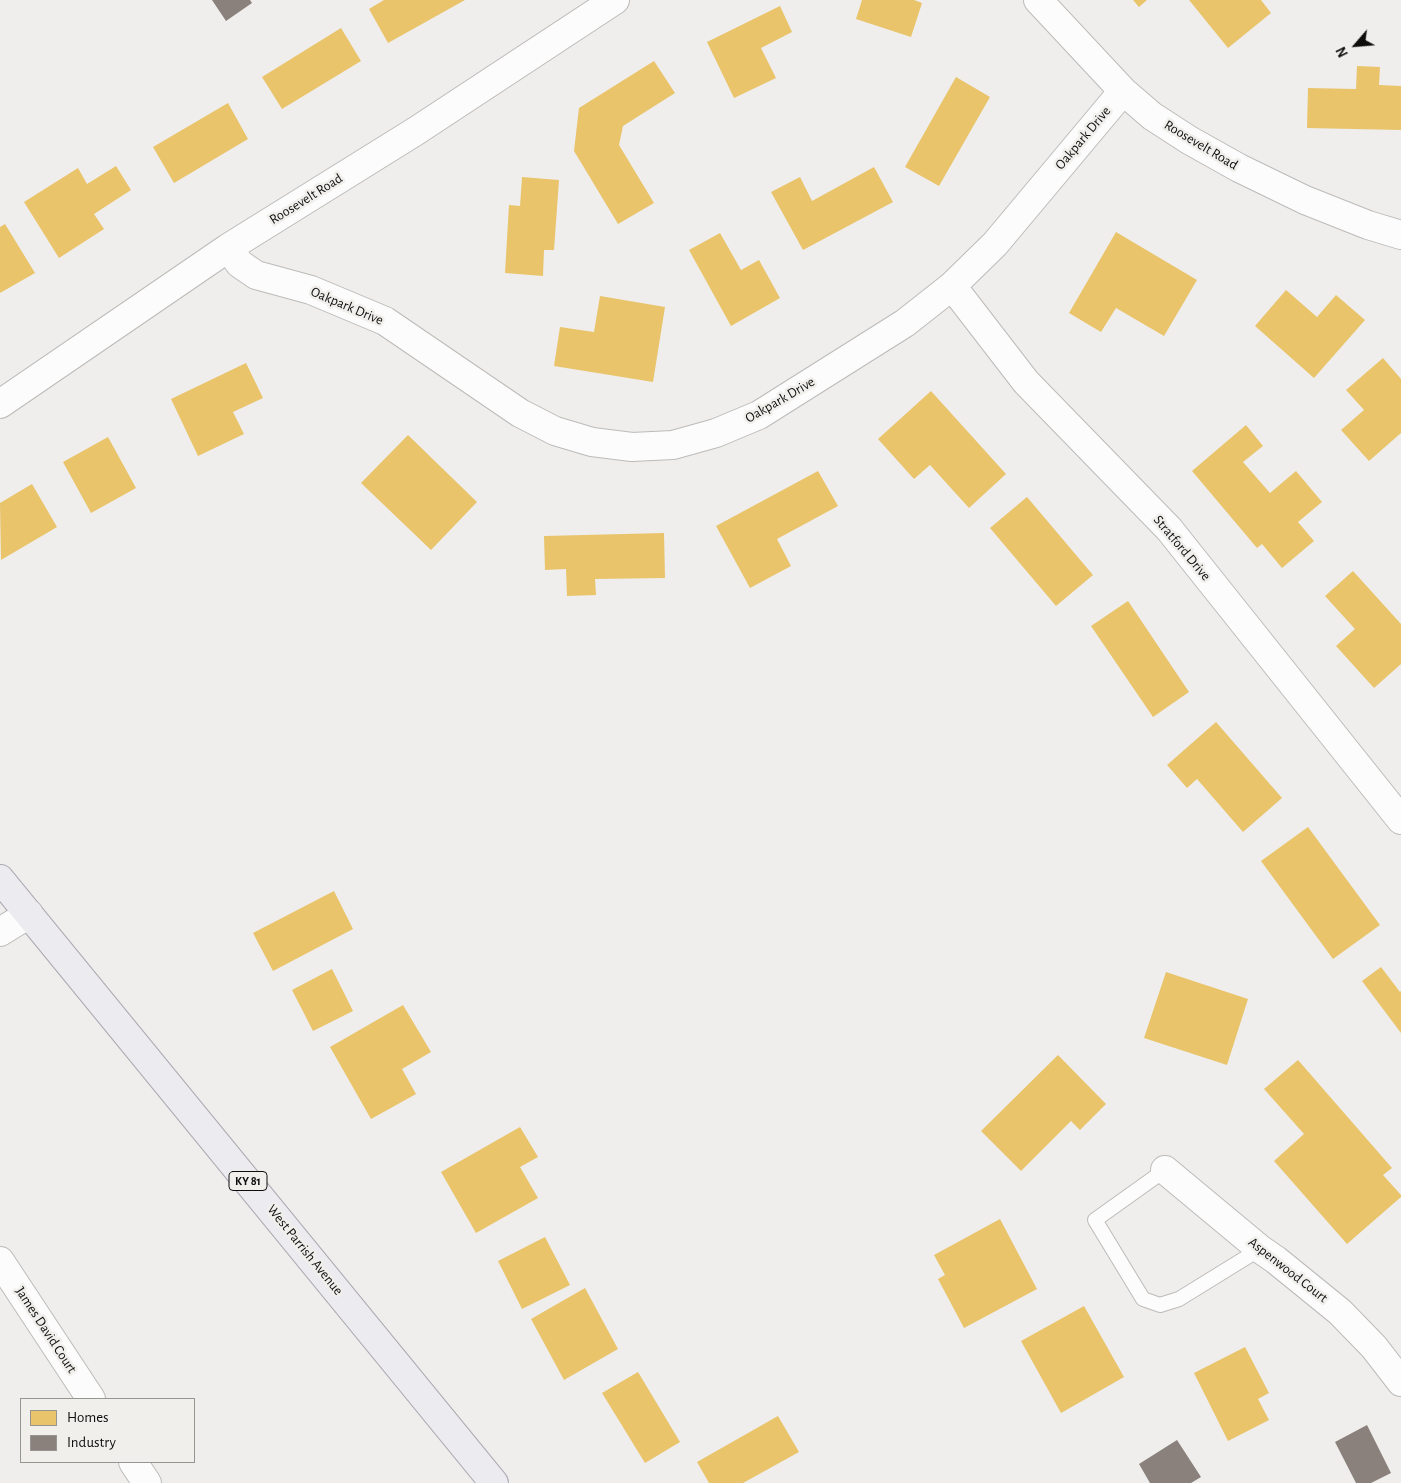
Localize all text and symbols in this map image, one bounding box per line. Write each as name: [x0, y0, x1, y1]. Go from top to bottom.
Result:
north arrow: [1331, 20, 1381, 70]
text: N: [1334, 44, 1351, 59]
street label: Oakpark Drive: [1052, 103, 1114, 173]
street label: Roosevelt Road: [1161, 116, 1241, 174]
street label: Roosevelt Road: [266, 170, 346, 228]
street label: Oakpark Drive: [308, 283, 386, 329]
street label: Oakpark Drive: [742, 373, 818, 427]
street label: Stratford Drive: [1150, 512, 1214, 584]
road number: KY 81: [229, 1172, 267, 1190]
street label: West Parrish Avenue: [263, 1201, 347, 1299]
street label: Aspenwood Court: [1245, 1234, 1331, 1306]
street label: James David Court: [12, 1284, 80, 1376]
legend: [20, 1398, 195, 1463]
text: Homes: [67, 1410, 109, 1425]
text: Industry: [67, 1435, 116, 1450]

